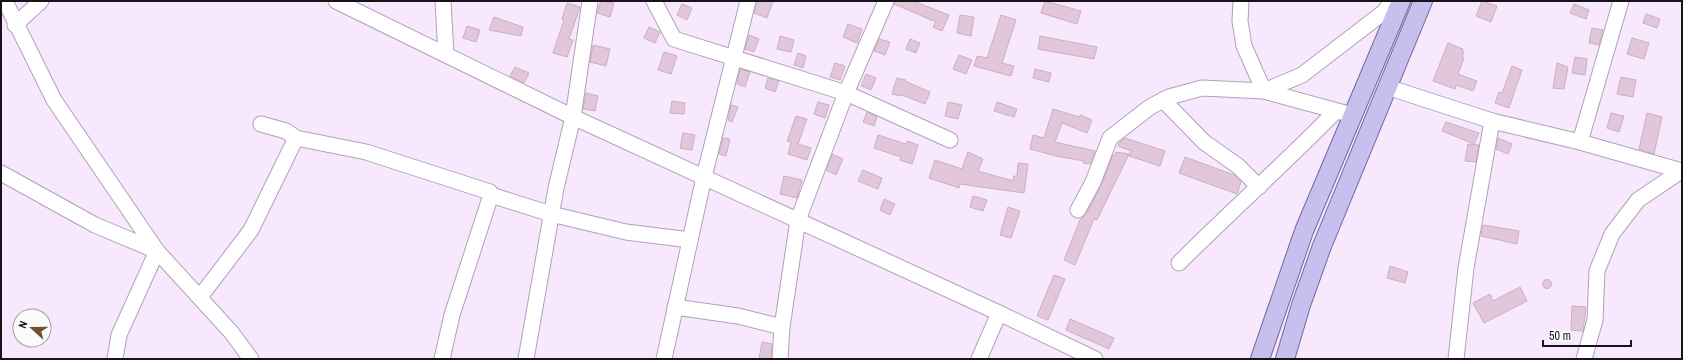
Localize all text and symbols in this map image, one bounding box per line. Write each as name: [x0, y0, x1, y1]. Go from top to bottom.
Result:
north arrow: [12, 308, 52, 348]
text: N: [15, 319, 30, 330]
scale bar: [1543, 322, 1631, 348]
text: 50 m: [1549, 328, 1571, 344]

